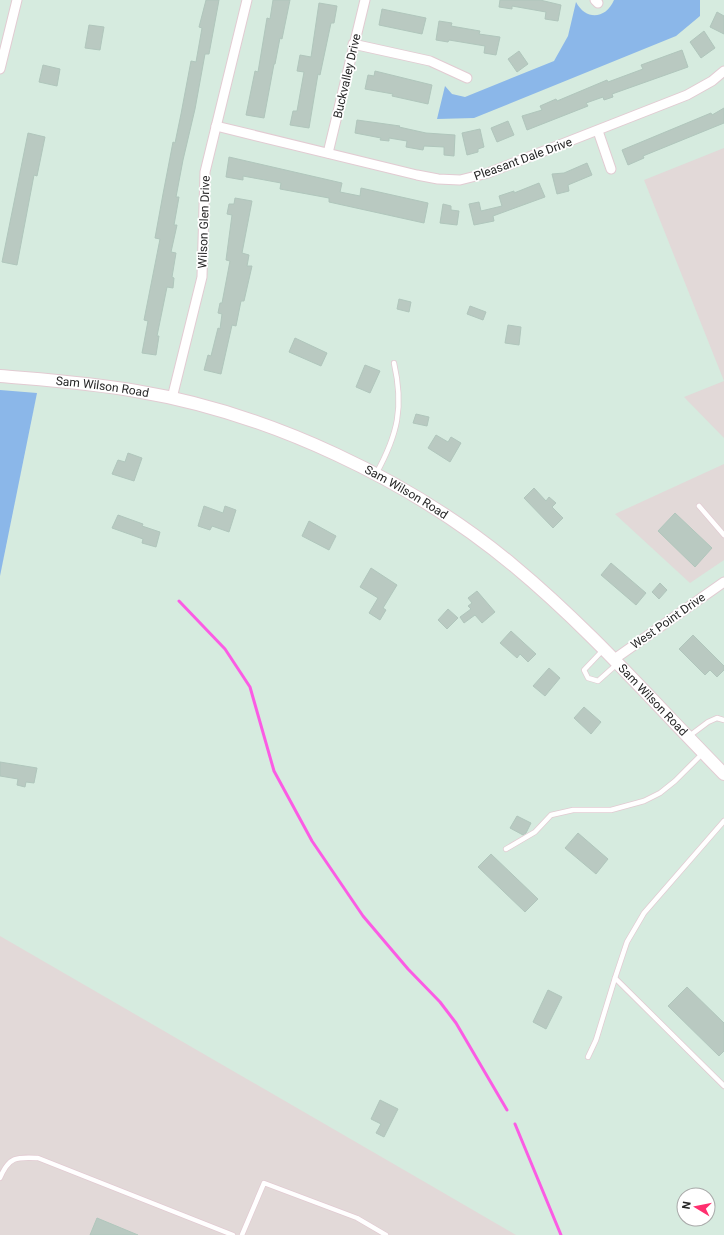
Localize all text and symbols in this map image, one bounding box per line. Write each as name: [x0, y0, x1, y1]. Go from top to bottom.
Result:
street label: Buckvalley Drive: [330, 32, 364, 120]
street label: Pleasant Dale Drive: [472, 135, 574, 183]
street label: Wilson Glen Drive: [195, 175, 213, 269]
street label: Sam Wilson Road: [55, 374, 150, 400]
street label: Sam Wilson Road: [362, 463, 450, 522]
street label: West Point Drive: [628, 590, 708, 652]
street label: Sam Wilson Road: [615, 661, 690, 739]
north arrow: [676, 1187, 716, 1227]
text: N: [680, 1200, 694, 1210]

